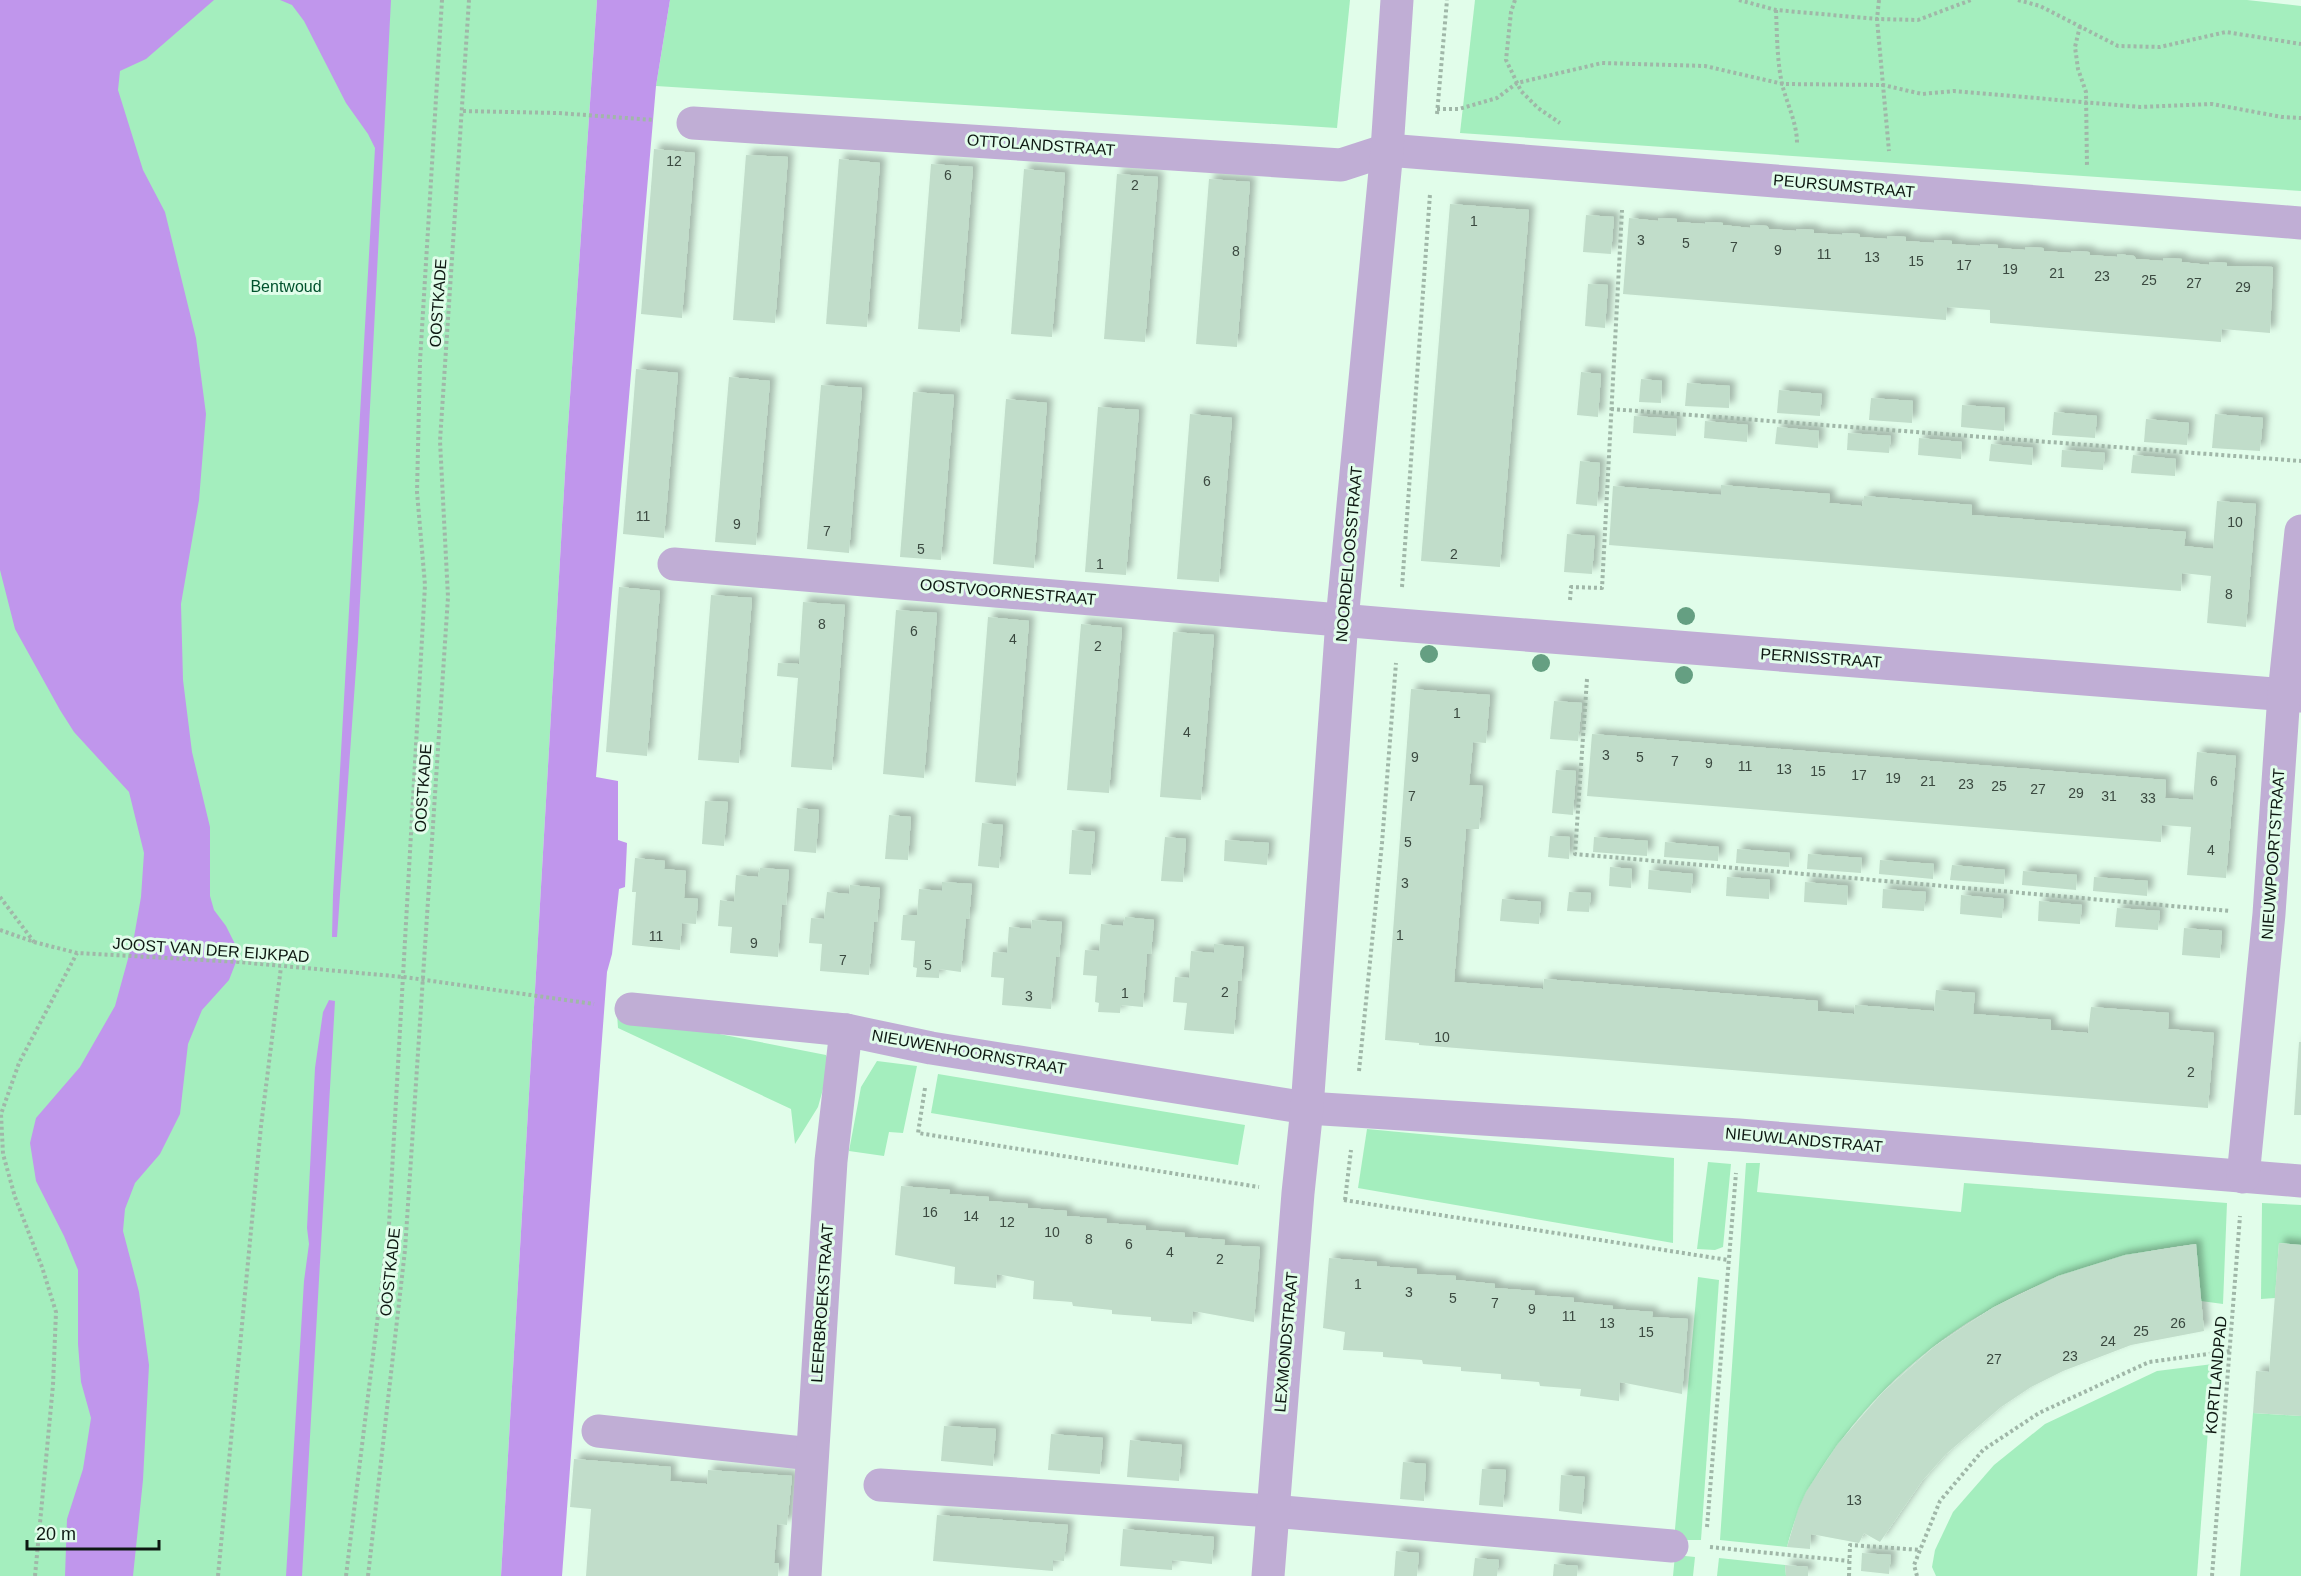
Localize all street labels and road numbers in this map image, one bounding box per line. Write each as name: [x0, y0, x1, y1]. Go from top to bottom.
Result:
street label: OTTOLANDSTRAAT: [966, 131, 1116, 159]
street label: PEURSUMSTRAAT: [1773, 171, 1916, 201]
street label: OOSTKADE: [426, 258, 450, 348]
street label: NOORDELOOSSTRAAT: [1333, 465, 1365, 643]
street label: OOSTVOORNESTRAAT: [919, 576, 1097, 608]
street label: PERNISSTRAAT: [1760, 645, 1882, 671]
street label: OOSTKADE: [411, 743, 435, 833]
street label: NIEUWPOORTSTRAAT: [2259, 767, 2287, 940]
street label: JOOST VAN DER EIJKPAD: [112, 935, 310, 965]
street label: NIEUWENHOORNSTRAAT: [870, 1027, 1068, 1078]
street label: NIEUWLANDSTRAAT: [1725, 1125, 1884, 1155]
street label: LEERBROEKSTRAAT: [808, 1223, 836, 1383]
street label: OOSTKADE: [377, 1227, 403, 1317]
street label: LEXMONDSTRAAT: [1271, 1271, 1301, 1413]
street label: KORTLANDPAD: [2202, 1315, 2230, 1435]

